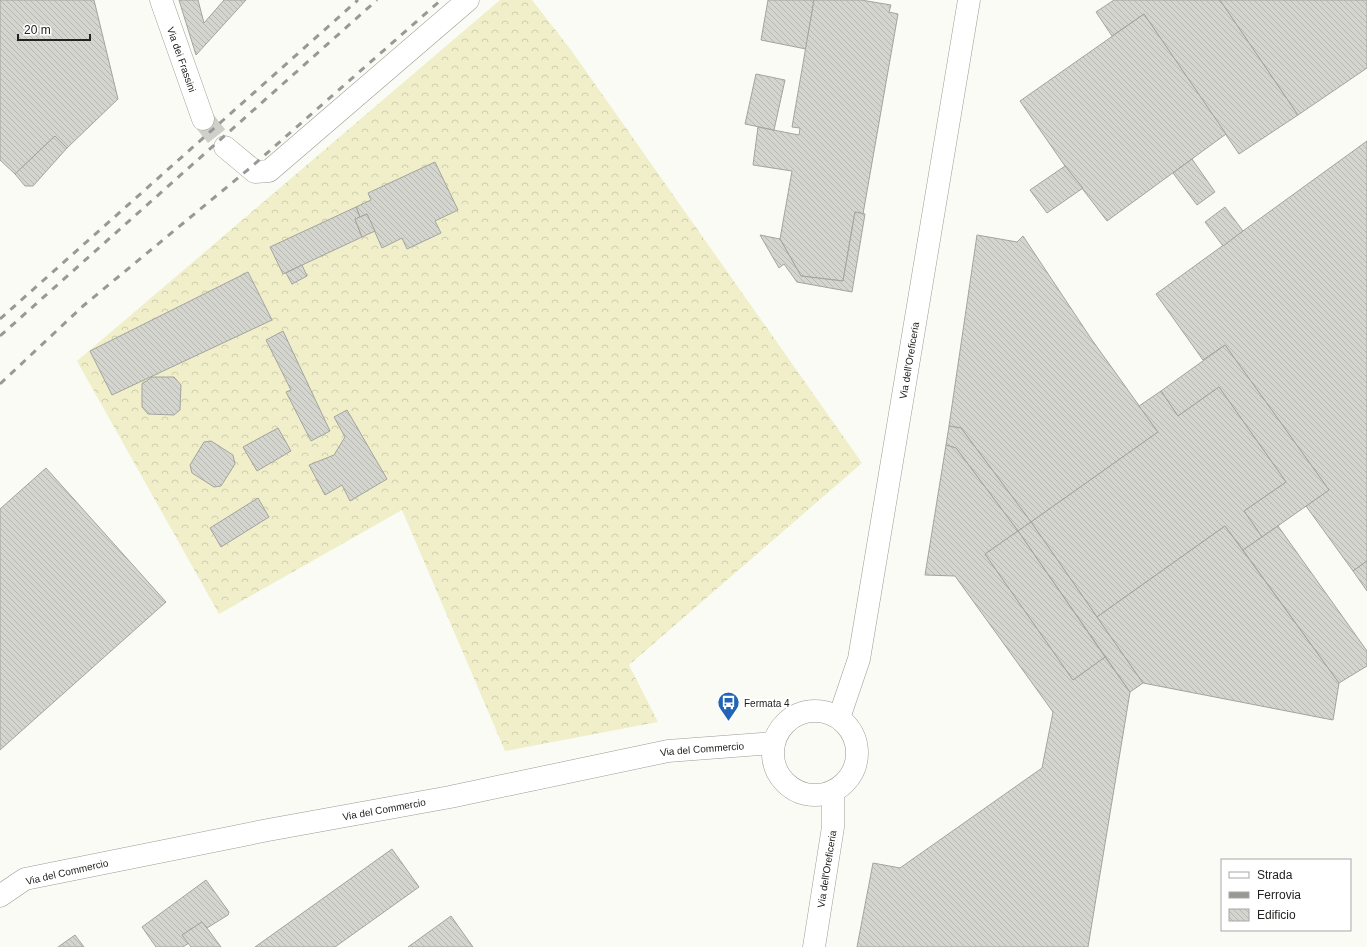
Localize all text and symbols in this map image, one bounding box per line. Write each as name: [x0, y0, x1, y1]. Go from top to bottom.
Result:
scale bar: [18, 16, 90, 42]
text: 20 m: [24, 23, 51, 37]
street label: Via dei Frassini: [165, 25, 199, 93]
street label: Via dell'Oreficeria: [897, 321, 921, 400]
bus stop icon: Fermata 4: [715, 690, 741, 723]
place label: Fermata 4: [744, 698, 790, 709]
street label: Via del Commercio: [659, 740, 745, 758]
street label: Via del Commercio: [341, 796, 427, 822]
street label: Via dell'Oreficeria: [815, 829, 838, 908]
street label: Via del Commercio: [25, 857, 110, 887]
legend: [1221, 859, 1351, 931]
text: Strada: [1257, 868, 1293, 882]
text: Ferrovia: [1257, 888, 1301, 902]
text: Edificio: [1257, 908, 1296, 922]

